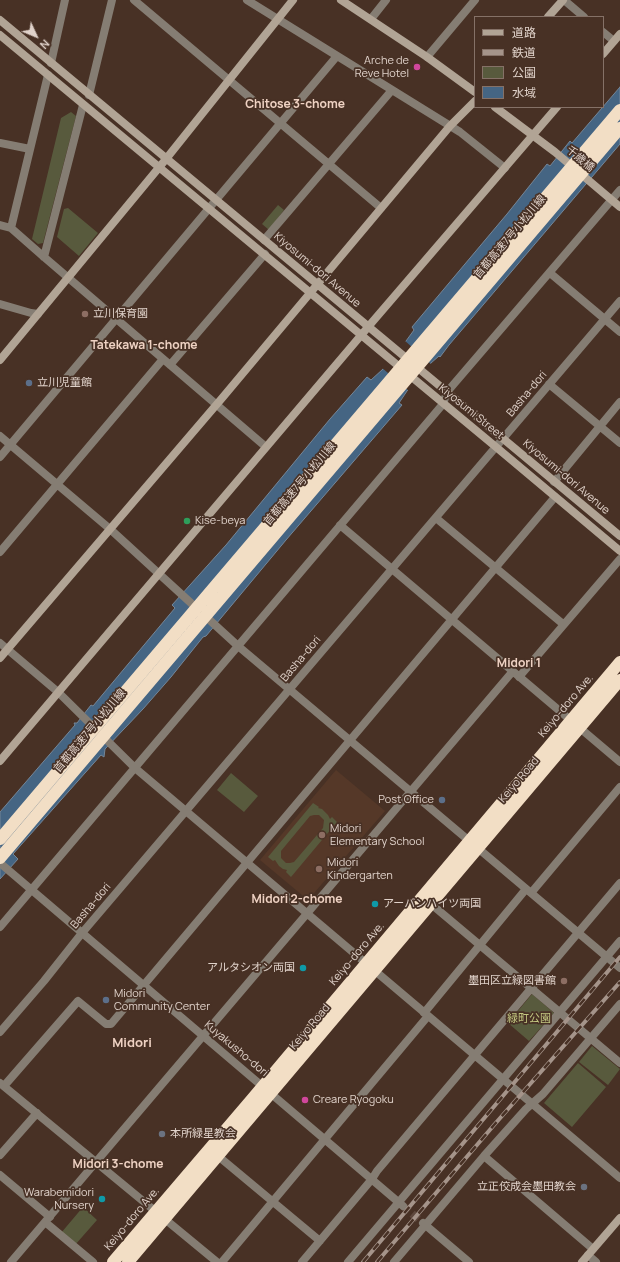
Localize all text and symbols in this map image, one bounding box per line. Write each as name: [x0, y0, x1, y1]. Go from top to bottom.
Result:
north arrow: [16, 16, 56, 56]
legend: [474, 16, 604, 108]
text: 道路: [512, 24, 536, 41]
text: N: [37, 37, 53, 53]
text: 鉄道: [512, 44, 536, 61]
place label: Arche de Reve Hotel: [355, 54, 409, 80]
marker: Arche de Reve Hotel: [412, 62, 422, 72]
text: 公園: [512, 64, 536, 81]
text: 水域: [512, 84, 536, 101]
district label: Chitose 3-chome: [245, 98, 345, 112]
street label: 千歳橋: [563, 143, 597, 175]
street label: 首都高速7号小松川線: [471, 193, 549, 281]
street label: Kiyosumi-dori Avenue: [271, 230, 363, 310]
place label: 立川保育園: [93, 307, 148, 321]
marker: 立川保育園: [80, 309, 90, 319]
district label: Tatekawa 1-chome: [90, 339, 198, 353]
street label: Basha-dori: [504, 369, 550, 419]
place label: 立川児童館: [37, 376, 92, 390]
marker: 立川児童館: [24, 378, 34, 388]
street label: Kiyosumi Street: [436, 382, 506, 442]
street label: Kiyosumi-dori Avenue: [520, 437, 612, 517]
street label: 首都高速7号小松川線: [261, 440, 339, 528]
place label: Kise-beya: [195, 514, 245, 528]
marker: Kise-beya: [182, 516, 192, 526]
street label: Basha-dori: [278, 634, 324, 684]
district label: Midori 1: [497, 657, 541, 671]
street label: Keiyo-doro Ave.: [536, 672, 596, 740]
street label: 首都高速7号小松川線: [51, 687, 129, 775]
street label: Keiyo Road: [496, 755, 542, 805]
place label: Post Office: [378, 793, 434, 807]
marker: Post Office: [437, 795, 447, 805]
place label: Midori Elementary School: [330, 822, 425, 848]
marker: Midori Elementary School: [317, 830, 327, 840]
place label: Midori Kindergarten: [327, 856, 393, 882]
marker: Midori Kindergarten: [314, 864, 324, 874]
street label: Basha-dori: [68, 881, 114, 931]
district label: Midori 2-chome: [252, 893, 342, 907]
place label: アーバンハイツ両国: [383, 897, 481, 911]
marker: アーバンハイツ両国: [370, 899, 380, 909]
street label: Keiyo-doro Ave.: [327, 920, 387, 988]
place label: アルタシオン両国: [207, 961, 295, 975]
marker: アルタシオン両国: [298, 963, 308, 973]
place label: 墨田区立緑図書館: [468, 974, 556, 988]
marker: 墨田区立緑図書館: [559, 976, 569, 986]
place label: Midori Community Center: [114, 987, 210, 1013]
marker: Midori Community Center: [101, 995, 111, 1005]
street label: Keiyo Road: [287, 1002, 333, 1052]
park label: 緑町公園: [507, 1012, 551, 1026]
street label: Kuyakusho-dori: [201, 1018, 271, 1080]
district label: Midori: [112, 1035, 152, 1051]
place label: Creare Ryogoku: [313, 1093, 394, 1107]
marker: Creare Ryogoku: [300, 1095, 310, 1105]
place label: 本所緑星教会: [170, 1127, 236, 1141]
marker: 本所緑星教会: [157, 1129, 167, 1139]
district label: Midori 3-chome: [73, 1158, 163, 1172]
place label: 立正佼成会墨田教会: [477, 1180, 576, 1194]
marker: 立正佼成会墨田教会: [579, 1182, 589, 1192]
street label: Keiyo-doro Ave.: [102, 1185, 162, 1253]
place label: Warabemidori Nursery: [24, 1186, 94, 1212]
marker: Warabemidori Nursery: [97, 1194, 107, 1204]

